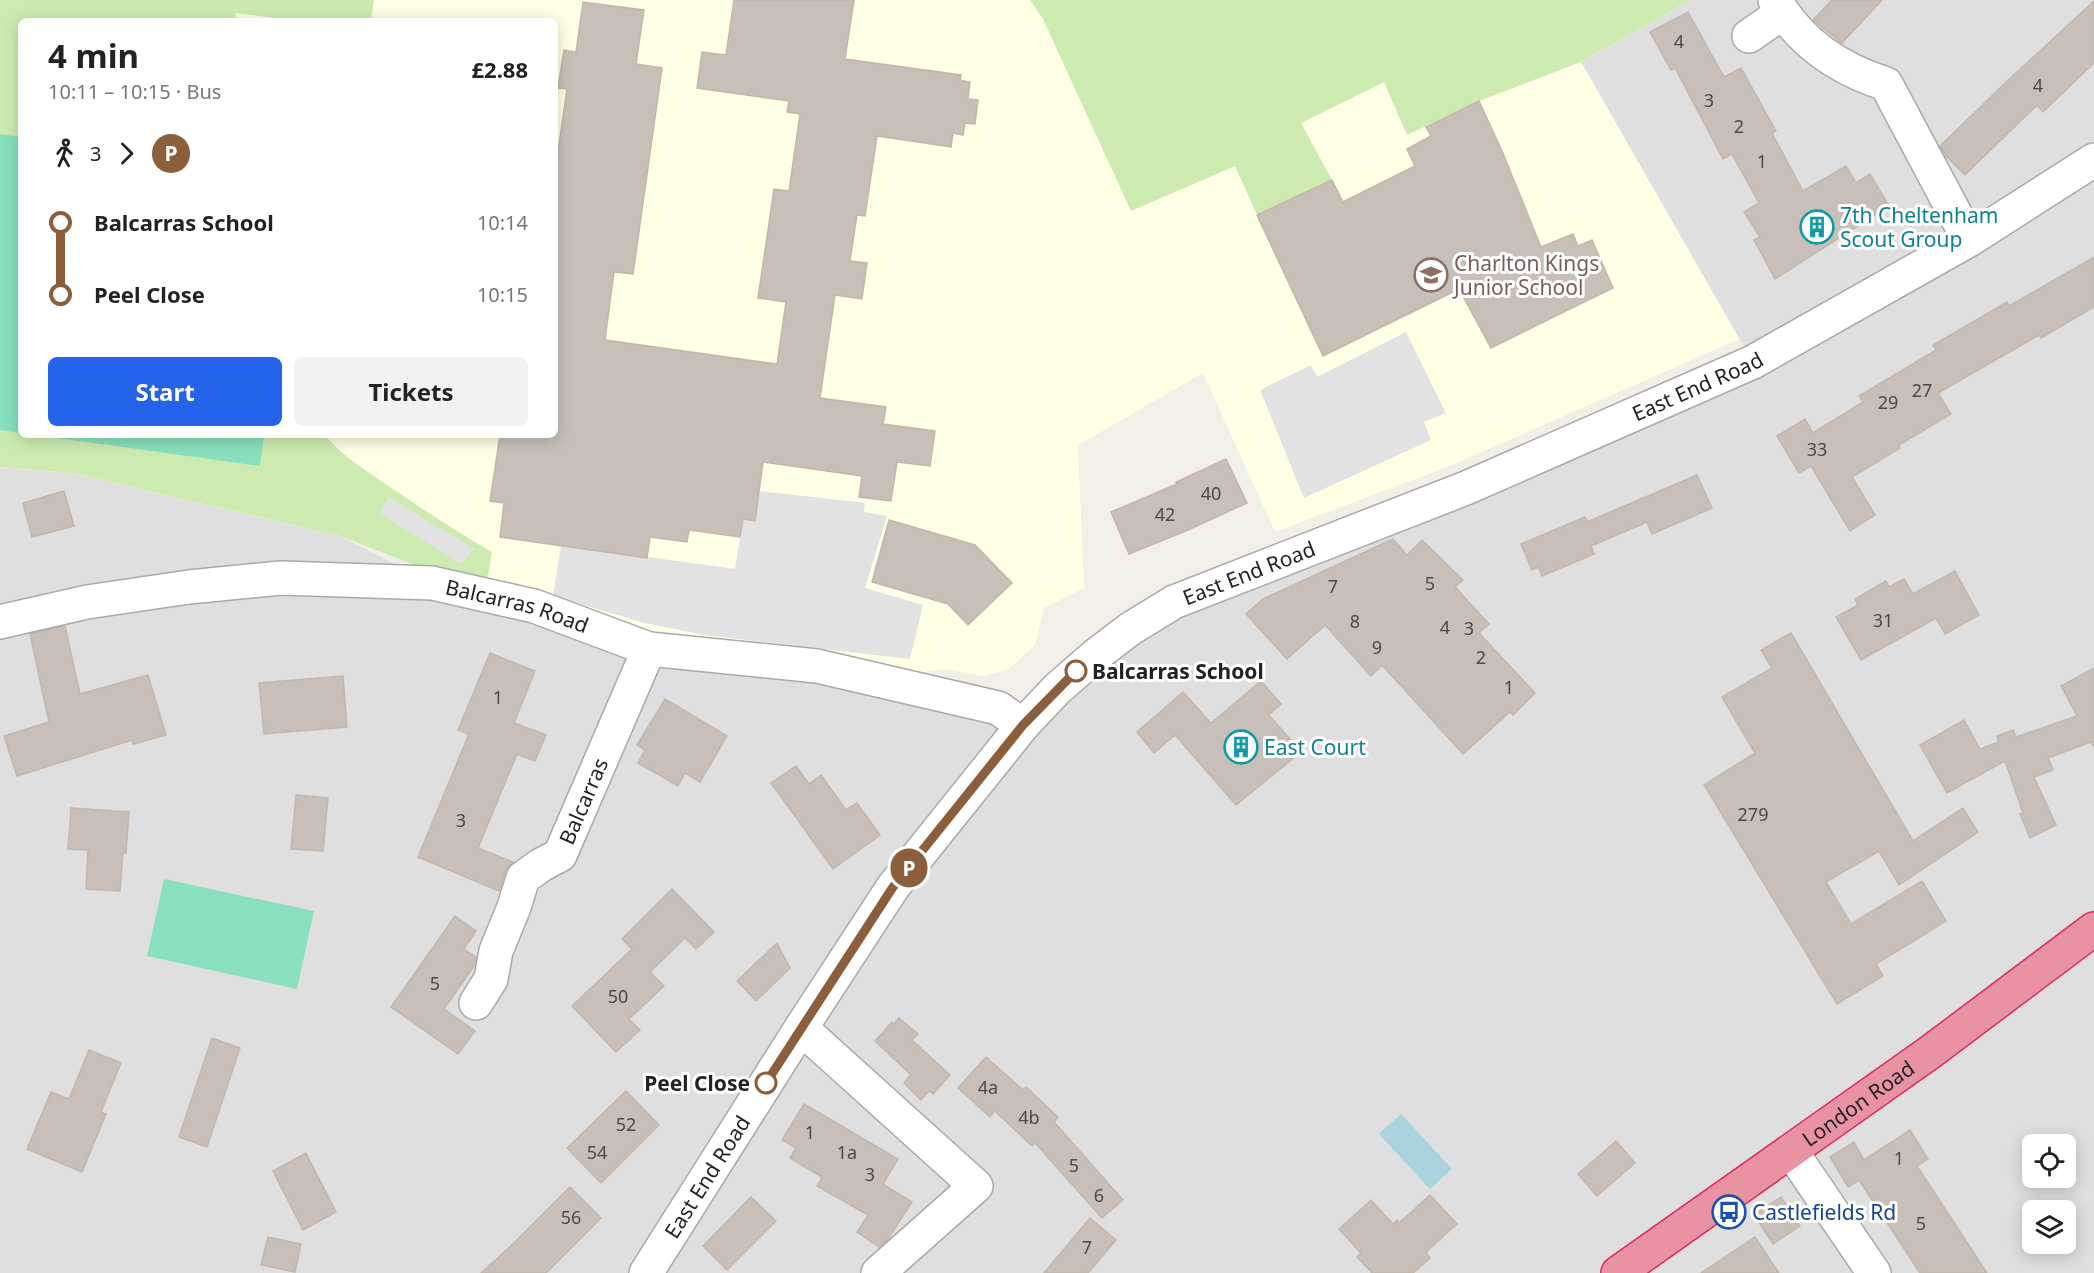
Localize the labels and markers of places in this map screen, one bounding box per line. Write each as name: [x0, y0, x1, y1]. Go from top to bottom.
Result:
place label: 7th Cheltenham Scout Group: [1840, 201, 1998, 253]
building icon: 7th Cheltenham Scout Group: [1799, 209, 1835, 245]
place label: Charlton Kings Junior School: [1452, 249, 1599, 301]
school or university icon: Charlton Kings Junior School: [1413, 257, 1449, 293]
place label: Balcarras School: [1092, 657, 1264, 685]
marker: Balcarras School: [1065, 660, 1087, 682]
building icon: East Court: [1223, 729, 1259, 765]
place label: East Court: [1264, 733, 1366, 761]
place label: Peel Close: [644, 1069, 750, 1097]
marker: Peel Close: [755, 1072, 777, 1094]
bus stop icon: Castlefields Rd: [1711, 1194, 1747, 1230]
place label: Castlefields Rd: [1752, 1198, 1896, 1226]

